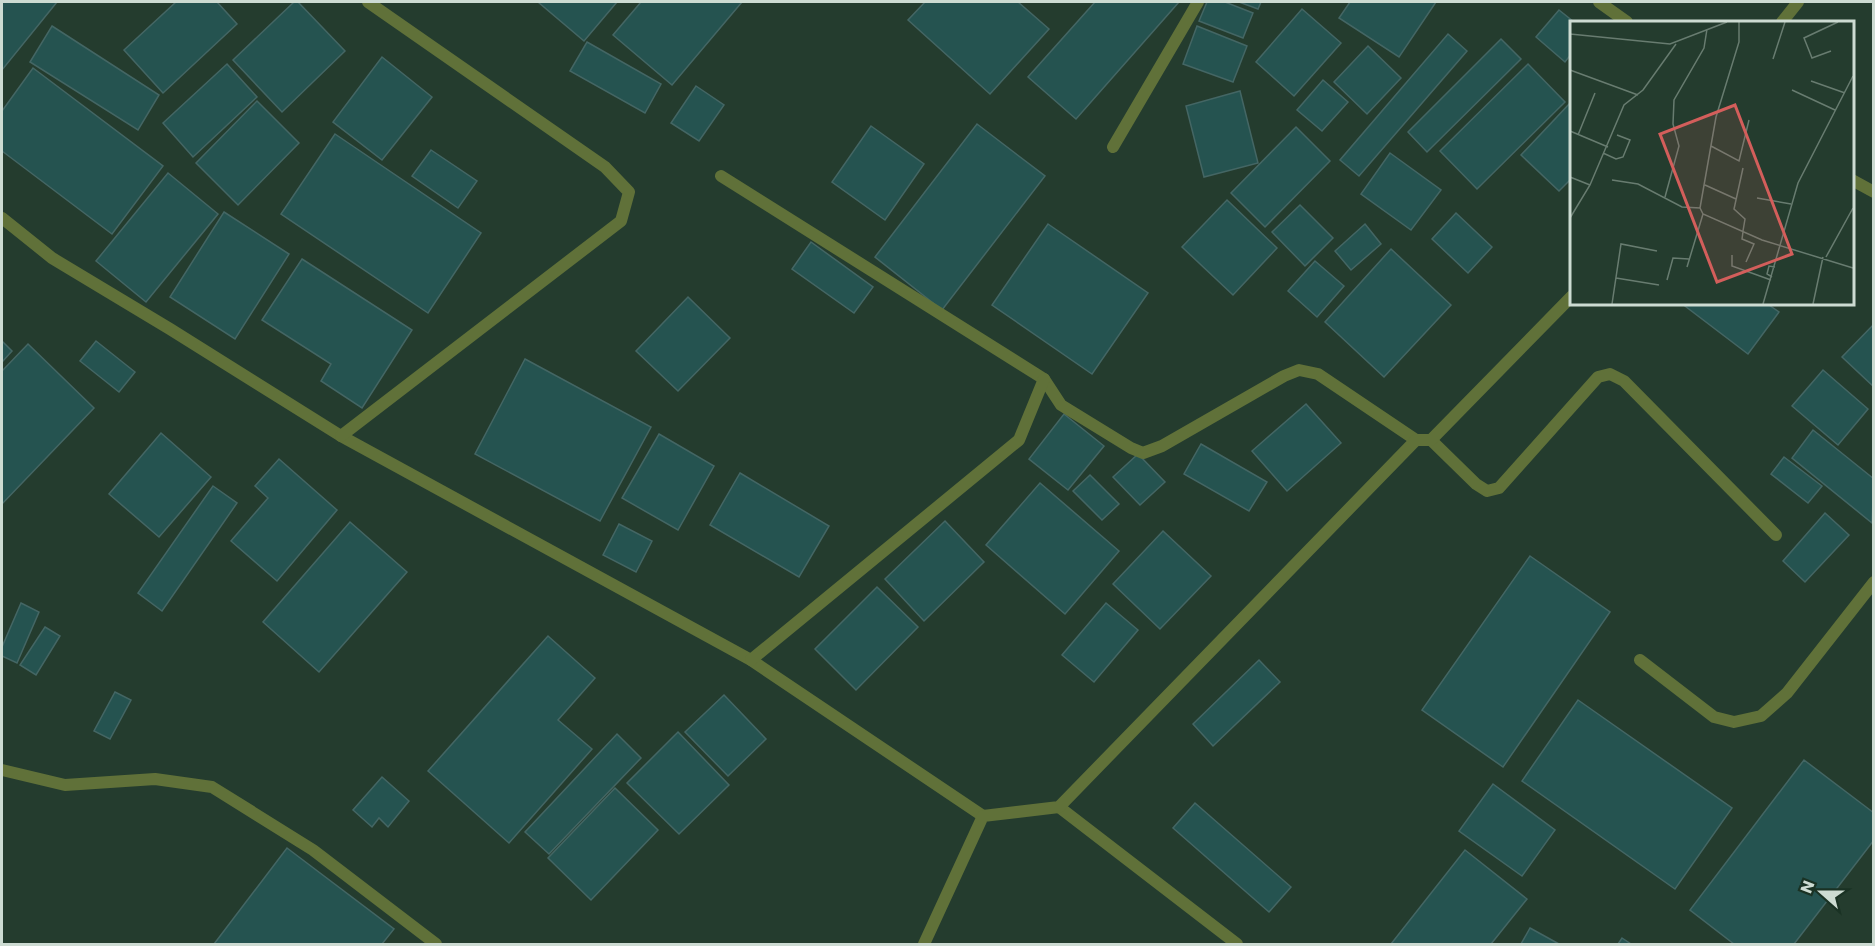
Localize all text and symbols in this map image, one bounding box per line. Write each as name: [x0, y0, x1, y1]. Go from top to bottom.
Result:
inset map: [1570, 21, 1854, 304]
north arrow: [1791, 862, 1851, 922]
text: N: [1795, 877, 1820, 897]

